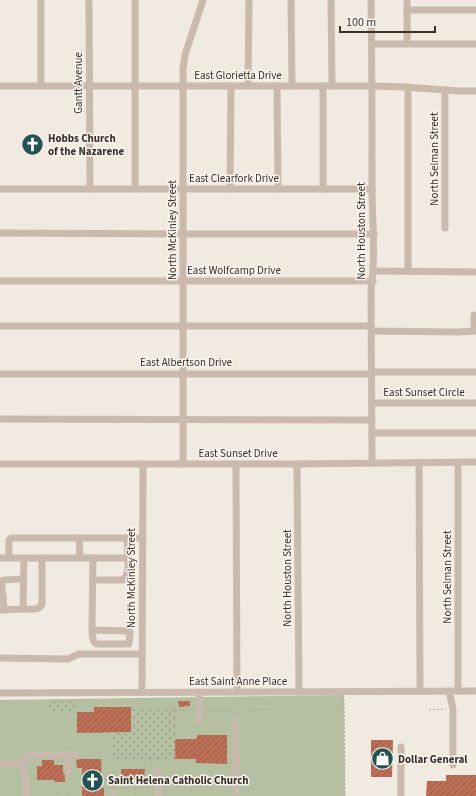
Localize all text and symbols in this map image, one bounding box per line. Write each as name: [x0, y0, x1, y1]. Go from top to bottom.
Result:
scale bar: [340, 8, 435, 34]
text: 100 m: [346, 14, 376, 31]
street label: Gantt Avenue: [71, 52, 86, 114]
street label: East Glorietta Drive: [194, 68, 282, 83]
street label: North Selman Street: [427, 112, 442, 206]
church icon: Hobbs Church of the Nazarene: [19, 131, 45, 157]
place label: Hobbs Church of the Nazarene: [48, 131, 124, 159]
street label: East Clearfork Drive: [189, 171, 279, 186]
street label: North McKinley Street: [165, 180, 180, 280]
street label: North Houston Street: [354, 182, 369, 280]
street label: East Wolfcamp Drive: [187, 263, 281, 278]
street label: East Albertson Drive: [140, 355, 233, 370]
street label: East Sunset Circle: [383, 385, 465, 400]
street label: East Sunset Drive: [198, 446, 278, 461]
street label: North McKinley Street: [124, 528, 139, 628]
street label: North Houston Street: [280, 529, 295, 627]
street label: North Selman Street: [440, 530, 455, 624]
street label: East Saint Anne Place: [189, 674, 288, 689]
shop icon: Dollar General: [369, 746, 395, 772]
place label: Dollar General: [398, 752, 468, 767]
church icon: Saint Helena Catholic Church: [79, 767, 105, 793]
place label: Saint Helena Catholic Church: [108, 773, 249, 788]

